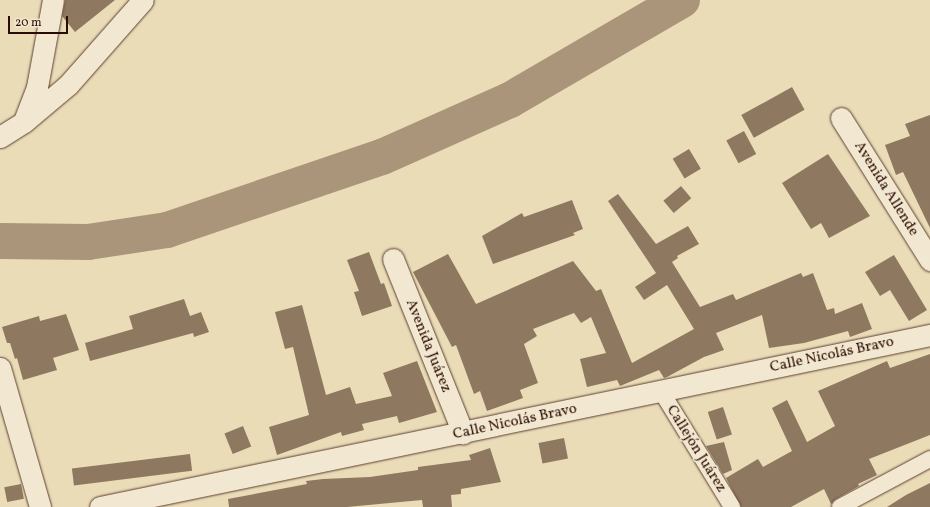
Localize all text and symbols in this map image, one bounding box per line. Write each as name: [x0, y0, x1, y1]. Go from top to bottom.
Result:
scale bar: [10, 8, 70, 34]
text: 20 m: [15, 15, 42, 31]
street label: Avenida Allende: [850, 138, 922, 240]
street label: Avenida Juárez: [401, 297, 455, 395]
street label: Calle Nicolás Bravo: [768, 333, 896, 377]
street label: Calle Nicolás Bravo: [451, 400, 579, 444]
street label: Callejón Juárez: [662, 402, 730, 496]

